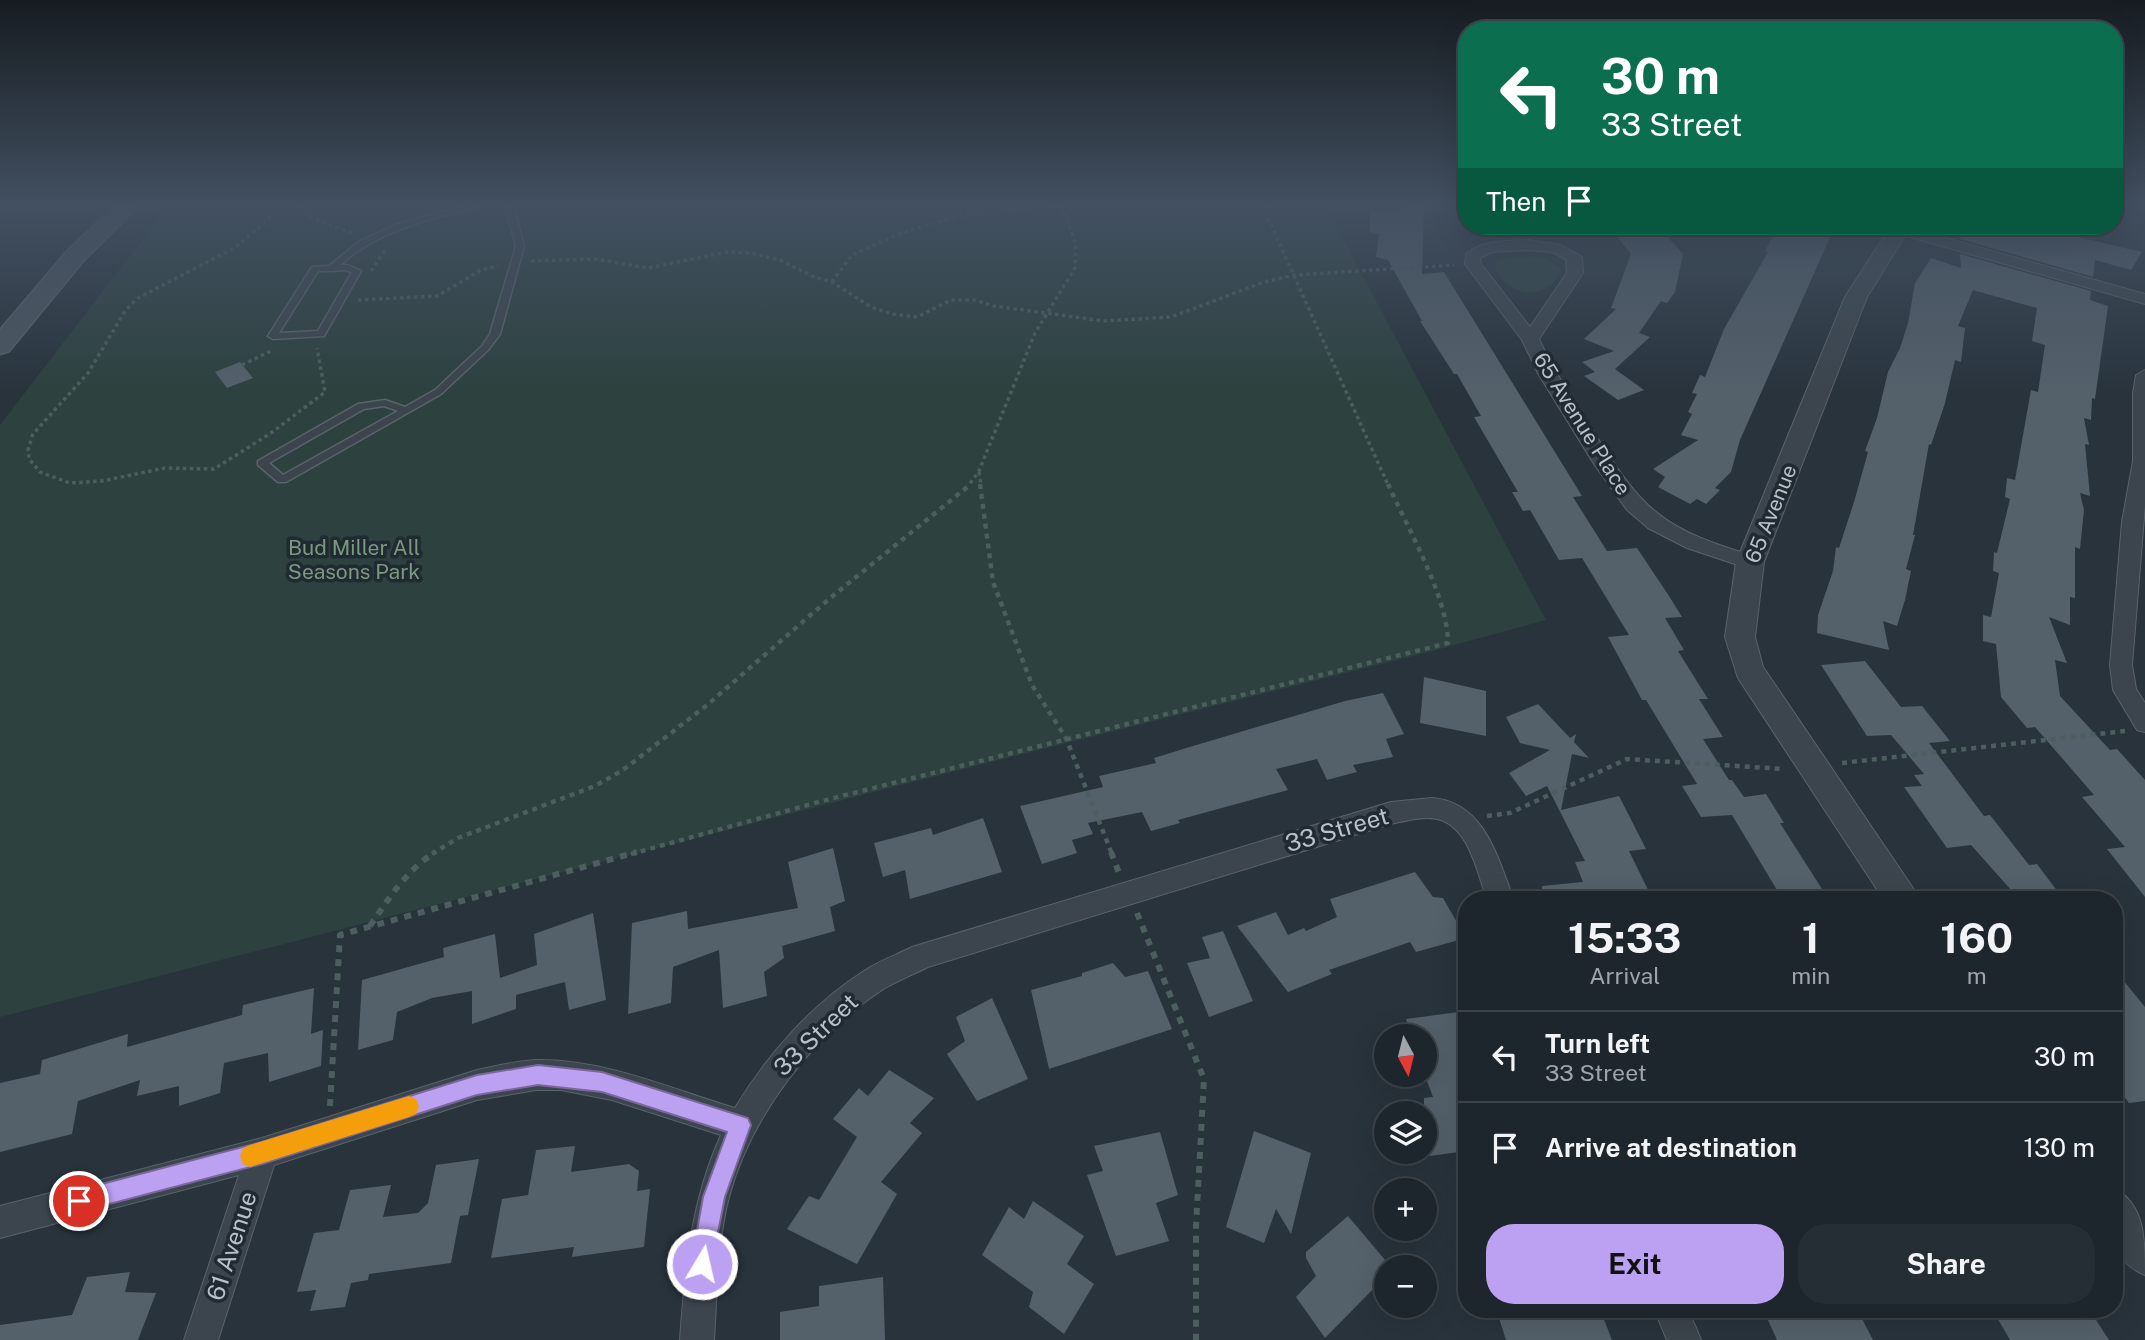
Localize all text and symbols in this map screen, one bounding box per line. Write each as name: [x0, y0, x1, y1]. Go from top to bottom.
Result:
text: 30 m: [1601, 47, 1720, 105]
icon: left: [1486, 49, 1577, 140]
text: 33 Street: [1601, 106, 1742, 143]
icon: arrive: [1560, 182, 1598, 220]
text: Then: [1486, 186, 1546, 217]
street label: 65 Avenue Place: [1529, 348, 1636, 500]
street label: 65 Avenue: [1740, 461, 1802, 567]
park label: Bud Miller All Seasons Park: [288, 535, 420, 584]
street label: 33 Street: [1282, 801, 1392, 857]
text: 15:33: [1568, 913, 1681, 962]
text: 1: [1802, 913, 1820, 962]
text: 160: [1940, 913, 2013, 962]
text: Arrival: [1589, 962, 1660, 989]
text: min: [1791, 962, 1830, 989]
text: m: [1967, 962, 1987, 989]
street label: 33 Street: [767, 987, 863, 1081]
north arrow: [1374, 1024, 1437, 1087]
map controls: [1374, 1024, 1437, 1318]
text: Turn left: [1545, 1028, 1650, 1059]
icon: left: [1486, 1038, 1524, 1076]
text: 30 m: [2034, 1041, 2095, 1072]
text: 33 Street: [1545, 1059, 1647, 1086]
button: layers: [1374, 1101, 1437, 1164]
icon: arrive: [1486, 1129, 1524, 1167]
text: Arrive at destination: [1545, 1132, 1797, 1163]
text: 130 m: [2023, 1132, 2095, 1163]
pin: [49, 1171, 109, 1231]
button: +: [1374, 1178, 1437, 1241]
icon: arrive: [60, 1182, 98, 1220]
street label: 61 Avenue: [200, 1188, 262, 1304]
button: Exit: [1486, 1224, 1784, 1304]
button: Share: [1798, 1224, 2095, 1304]
position arrow: [665, 1227, 739, 1301]
button: −: [1374, 1255, 1437, 1318]

